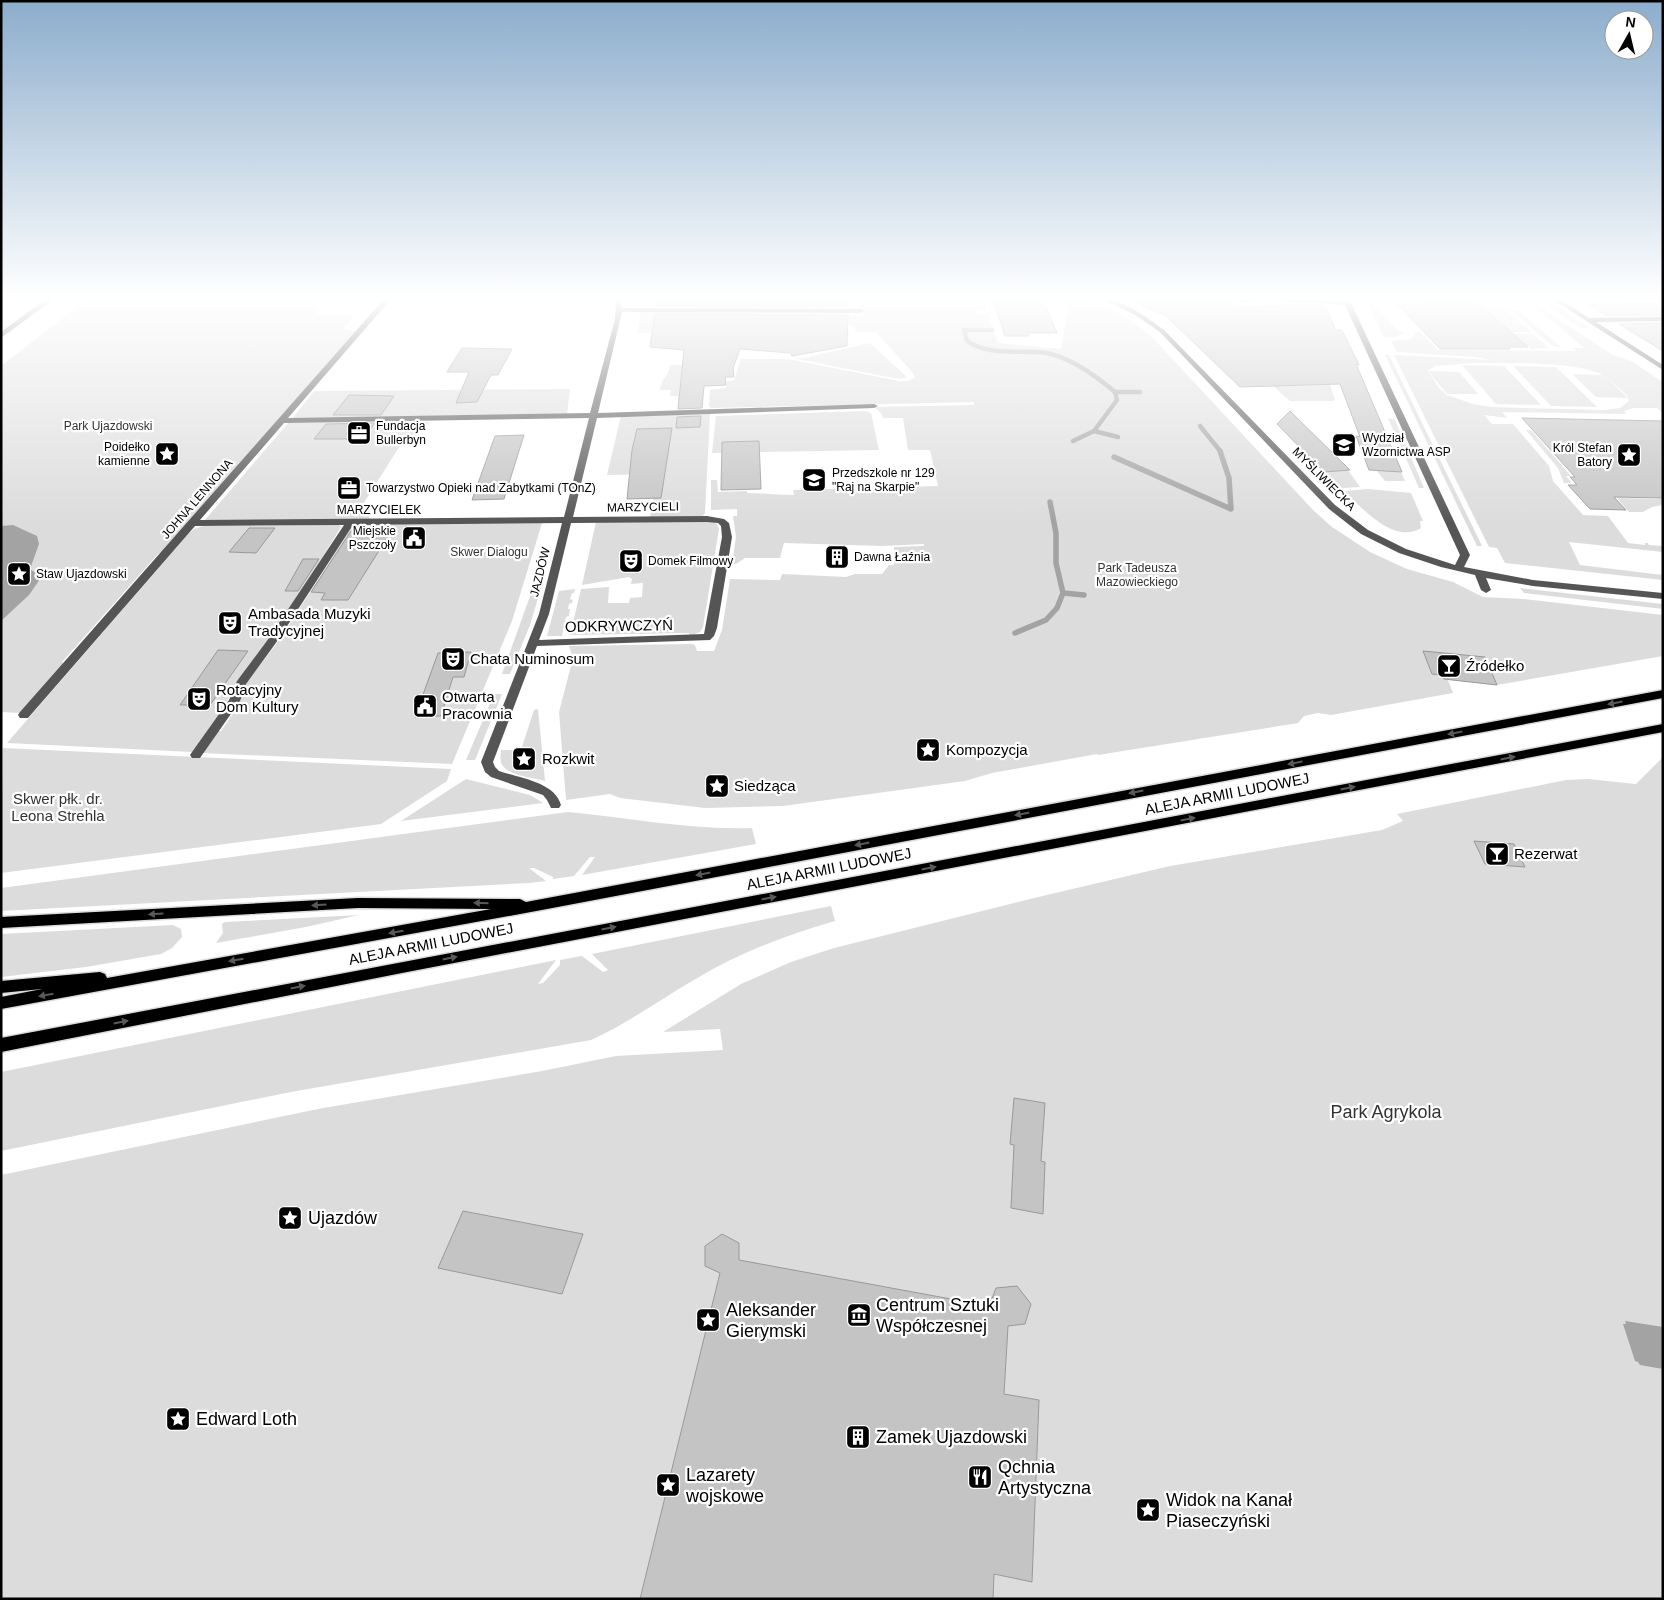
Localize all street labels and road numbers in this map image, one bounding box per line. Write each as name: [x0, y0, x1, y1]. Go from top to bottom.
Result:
street label: MYŚLIWIECKA: [1290, 444, 1359, 513]
street label: JOHNA LENNONA: [158, 456, 236, 542]
street label: MARZYCIELI: [607, 499, 679, 515]
street label: MARZYCIELEK: [337, 503, 421, 517]
street label: JAZDÓW: [526, 545, 553, 598]
street label: ODKRYWCZYŃ: [565, 616, 673, 635]
street label: ALEJA ARMII LUDOWEJ: [1143, 769, 1311, 818]
street label: ALEJA ARMII LUDOWEJ: [745, 844, 913, 893]
street label: ALEJA ARMII LUDOWEJ: [347, 919, 515, 968]

